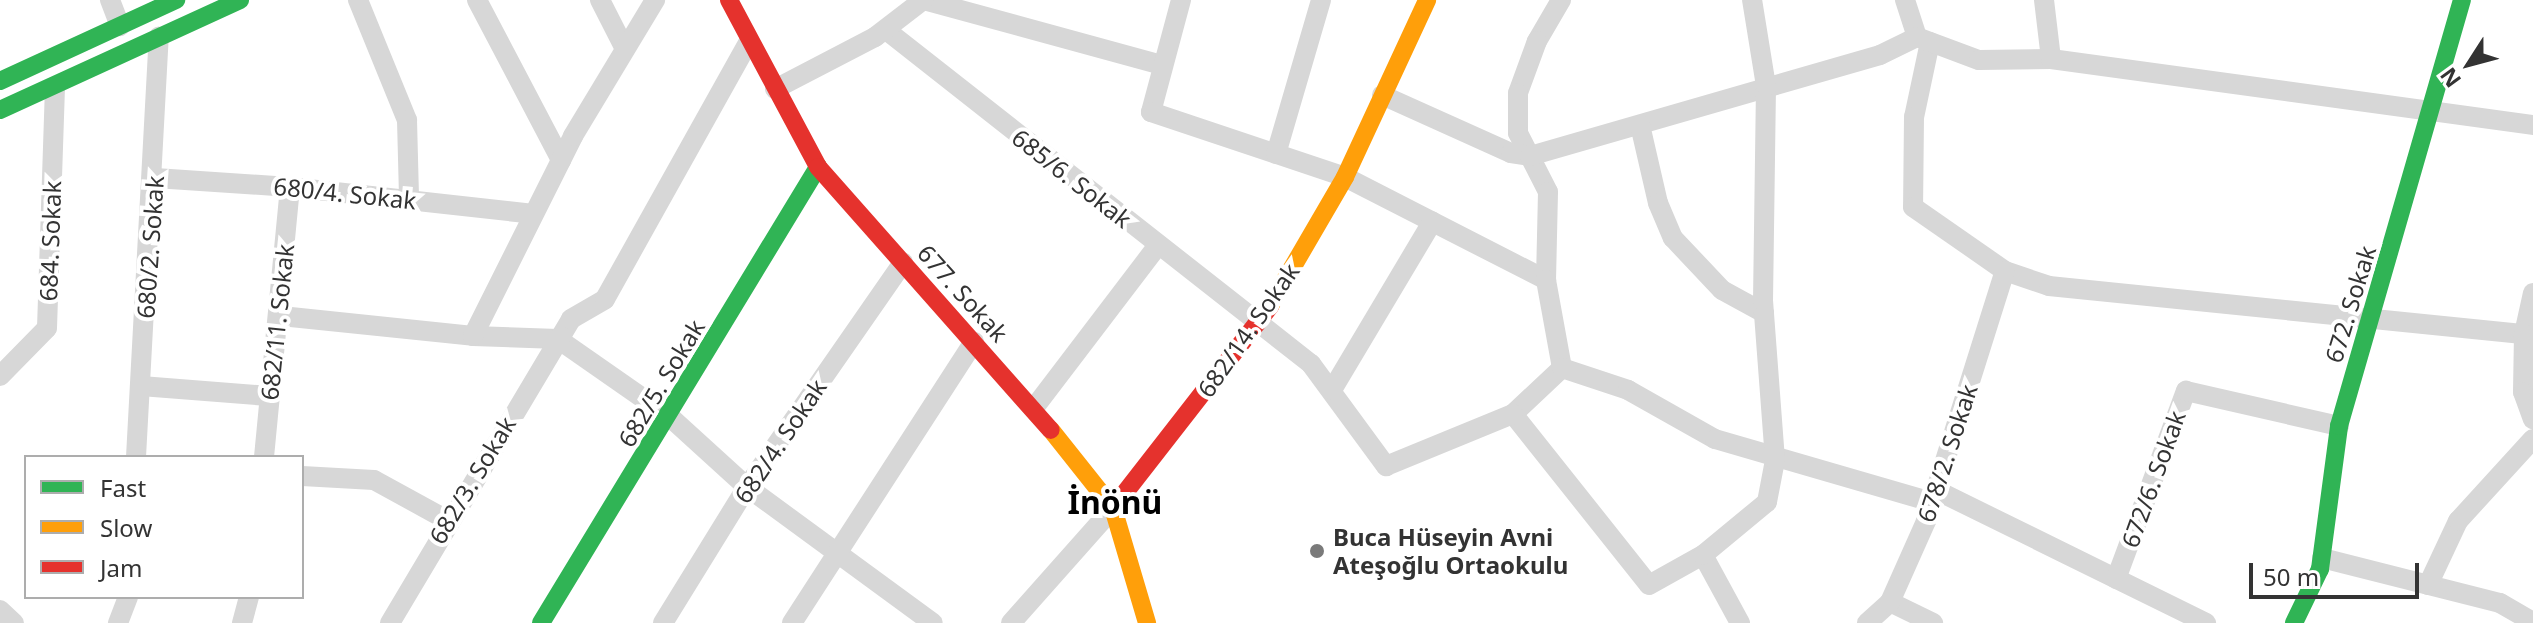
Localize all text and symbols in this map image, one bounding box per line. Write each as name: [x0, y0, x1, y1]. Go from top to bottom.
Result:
north arrow: [2429, 24, 2509, 104]
text: N: [2432, 62, 2467, 94]
street label: 685/6. Sokak: [1007, 123, 1137, 233]
street label: 680/4. Sokak: [272, 171, 418, 215]
street label: 680/2. Sokak: [131, 175, 169, 319]
street label: 684. Sokak: [34, 180, 66, 302]
street label: 677. Sokak: [912, 239, 1014, 347]
street label: 682/11. Sokak: [254, 242, 300, 402]
street label: 672. Sokak: [2319, 242, 2381, 366]
street label: 682/14. Sokak: [1191, 257, 1305, 403]
street label: 682/5. Sokak: [612, 314, 710, 452]
street label: 682/4. Sokak: [728, 374, 832, 508]
street label: 678/2. Sokak: [1911, 380, 1983, 526]
street label: 672/6. Sokak: [2115, 407, 2191, 551]
street label: 682/3. Sokak: [423, 411, 521, 549]
legend: [24, 455, 304, 599]
text: Fast: [100, 471, 146, 504]
district label: İnönü: [1068, 483, 1162, 521]
text: Slow: [100, 511, 152, 544]
place label: Buca Hüseyin Avni Ateşoğlu Ortaokulu: [1333, 523, 1568, 579]
marker: Buca Hüseyin Avni Ateşoğlu Ortaokulu: [1308, 542, 1326, 560]
scale bar: [2253, 547, 2423, 597]
text: Jam: [100, 551, 142, 584]
text: 50 m: [2263, 560, 2319, 593]

